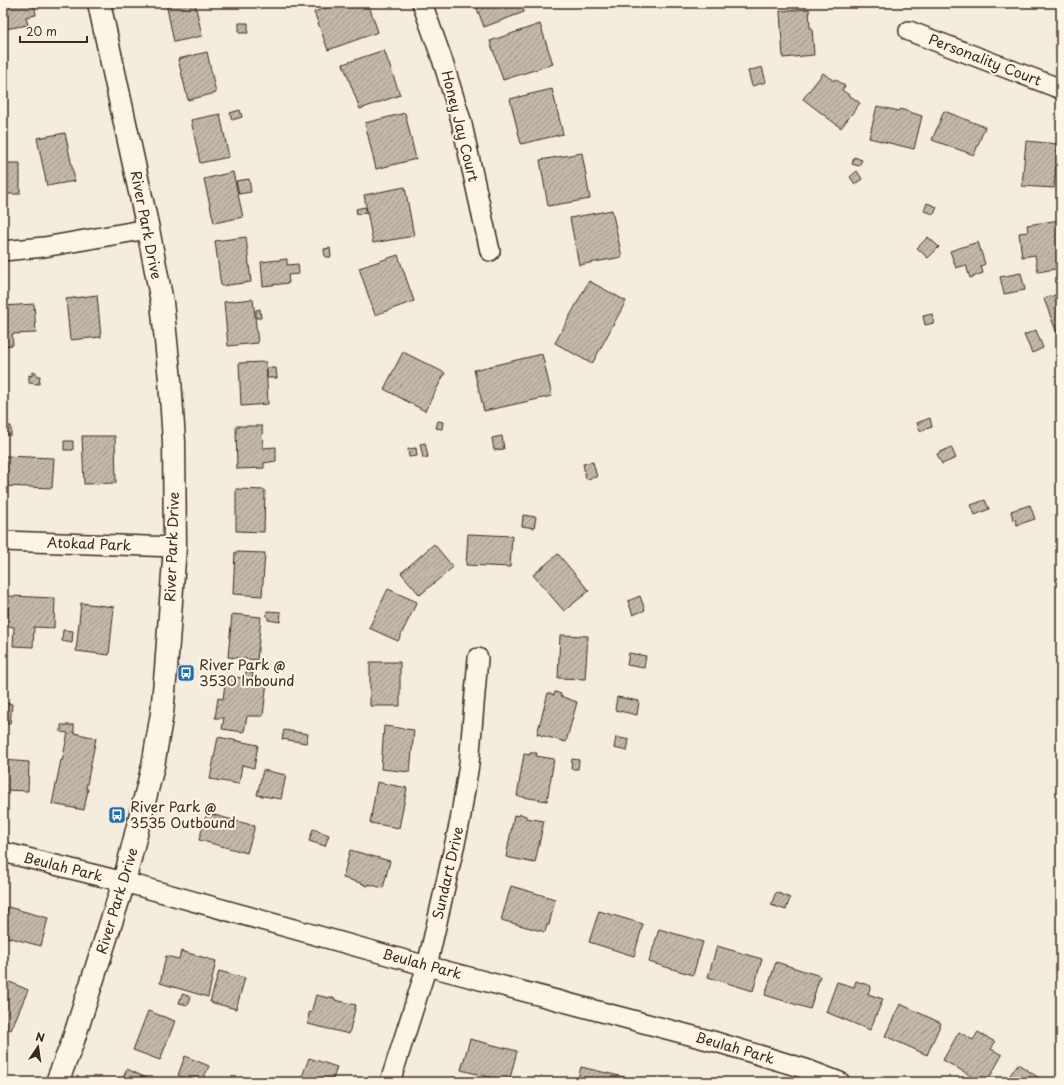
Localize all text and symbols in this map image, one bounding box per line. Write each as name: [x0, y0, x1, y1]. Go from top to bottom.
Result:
scale bar: [20, 18, 87, 44]
text: 20 m: [26, 22, 57, 40]
street label: Personality Court: [926, 28, 1045, 91]
street label: Honey Jay Court: [437, 68, 485, 184]
street label: River Park Drive: [126, 169, 167, 281]
street label: River Park Drive: [159, 492, 184, 602]
street label: Atokad Park: [46, 532, 132, 555]
place label: River Park @ 3530 Inbound: [199, 654, 295, 691]
bus stop icon: River Park @ 3530 Inbound: [176, 663, 196, 683]
place label: River Park @ 3535 Outbound: [130, 796, 236, 833]
bus stop icon: River Park @ 3535 Outbound: [107, 805, 127, 825]
street label: Sundart Drive: [427, 824, 468, 921]
street label: River Park Drive: [90, 845, 143, 957]
street label: Beulah Park: [21, 847, 105, 887]
street label: Beulah Park: [380, 943, 464, 984]
street label: Beulah Park: [693, 1026, 777, 1069]
north arrow: [18, 1027, 58, 1067]
text: N: [34, 1028, 47, 1046]

